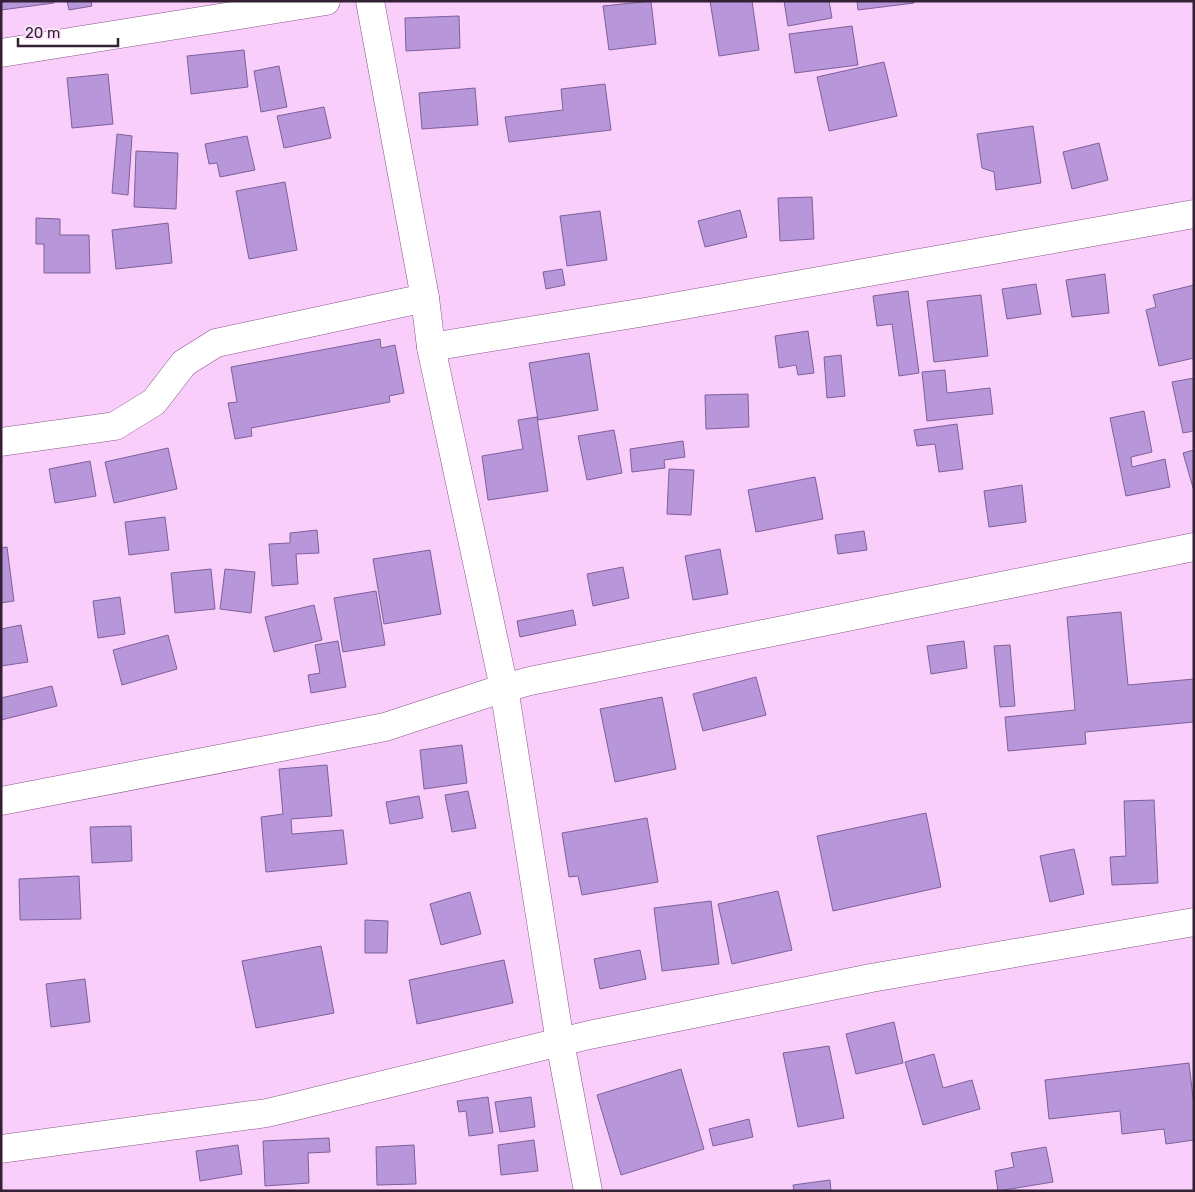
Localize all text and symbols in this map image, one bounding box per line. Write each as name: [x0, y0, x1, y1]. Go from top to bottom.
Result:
scale bar: [18, 15, 118, 47]
text: 20 m: [25, 24, 60, 42]

